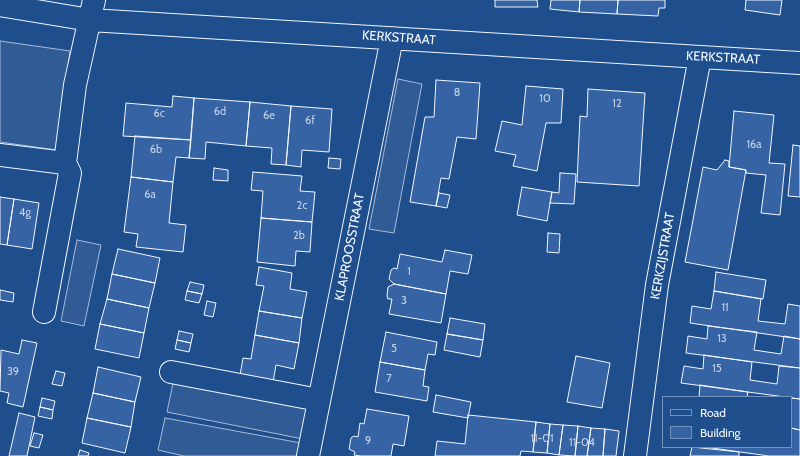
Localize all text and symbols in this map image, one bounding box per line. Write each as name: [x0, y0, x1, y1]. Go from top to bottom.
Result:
street label: KERKSTRAAT: [361, 28, 437, 48]
street label: KERKSTRAAT: [686, 48, 760, 68]
house number: 8: [454, 86, 460, 100]
house number: 10: [539, 92, 551, 106]
house number: 12: [612, 97, 622, 111]
house number: 6d: [214, 105, 226, 119]
house number: 6c: [153, 107, 165, 121]
house number: 6e: [263, 109, 275, 123]
house number: 6f: [305, 114, 315, 128]
house number: 16a: [746, 138, 762, 152]
house number: 6b: [150, 143, 162, 157]
house number: 6a: [144, 188, 156, 202]
street label: KLAPROOSSTRAAT: [332, 192, 368, 302]
house number: 2c: [297, 199, 307, 213]
house number: 4g: [19, 206, 31, 220]
street label: KERKZIJSTRAAT: [648, 211, 678, 301]
house number: 2b: [293, 229, 305, 243]
house number: 1: [407, 265, 411, 279]
house number: 3: [401, 294, 407, 308]
house number: 11: [721, 301, 729, 315]
house number: 13: [717, 332, 727, 346]
house number: 5: [391, 342, 397, 356]
house number: 15: [712, 362, 722, 376]
house number: 39: [7, 365, 19, 379]
house number: 7: [386, 372, 392, 386]
legend: [662, 396, 792, 448]
text: Road: [700, 405, 726, 420]
text: Building: [700, 425, 741, 440]
house number: 11-01: [530, 432, 554, 446]
house number: 9: [365, 434, 371, 448]
house number: 11-04: [569, 436, 595, 450]

